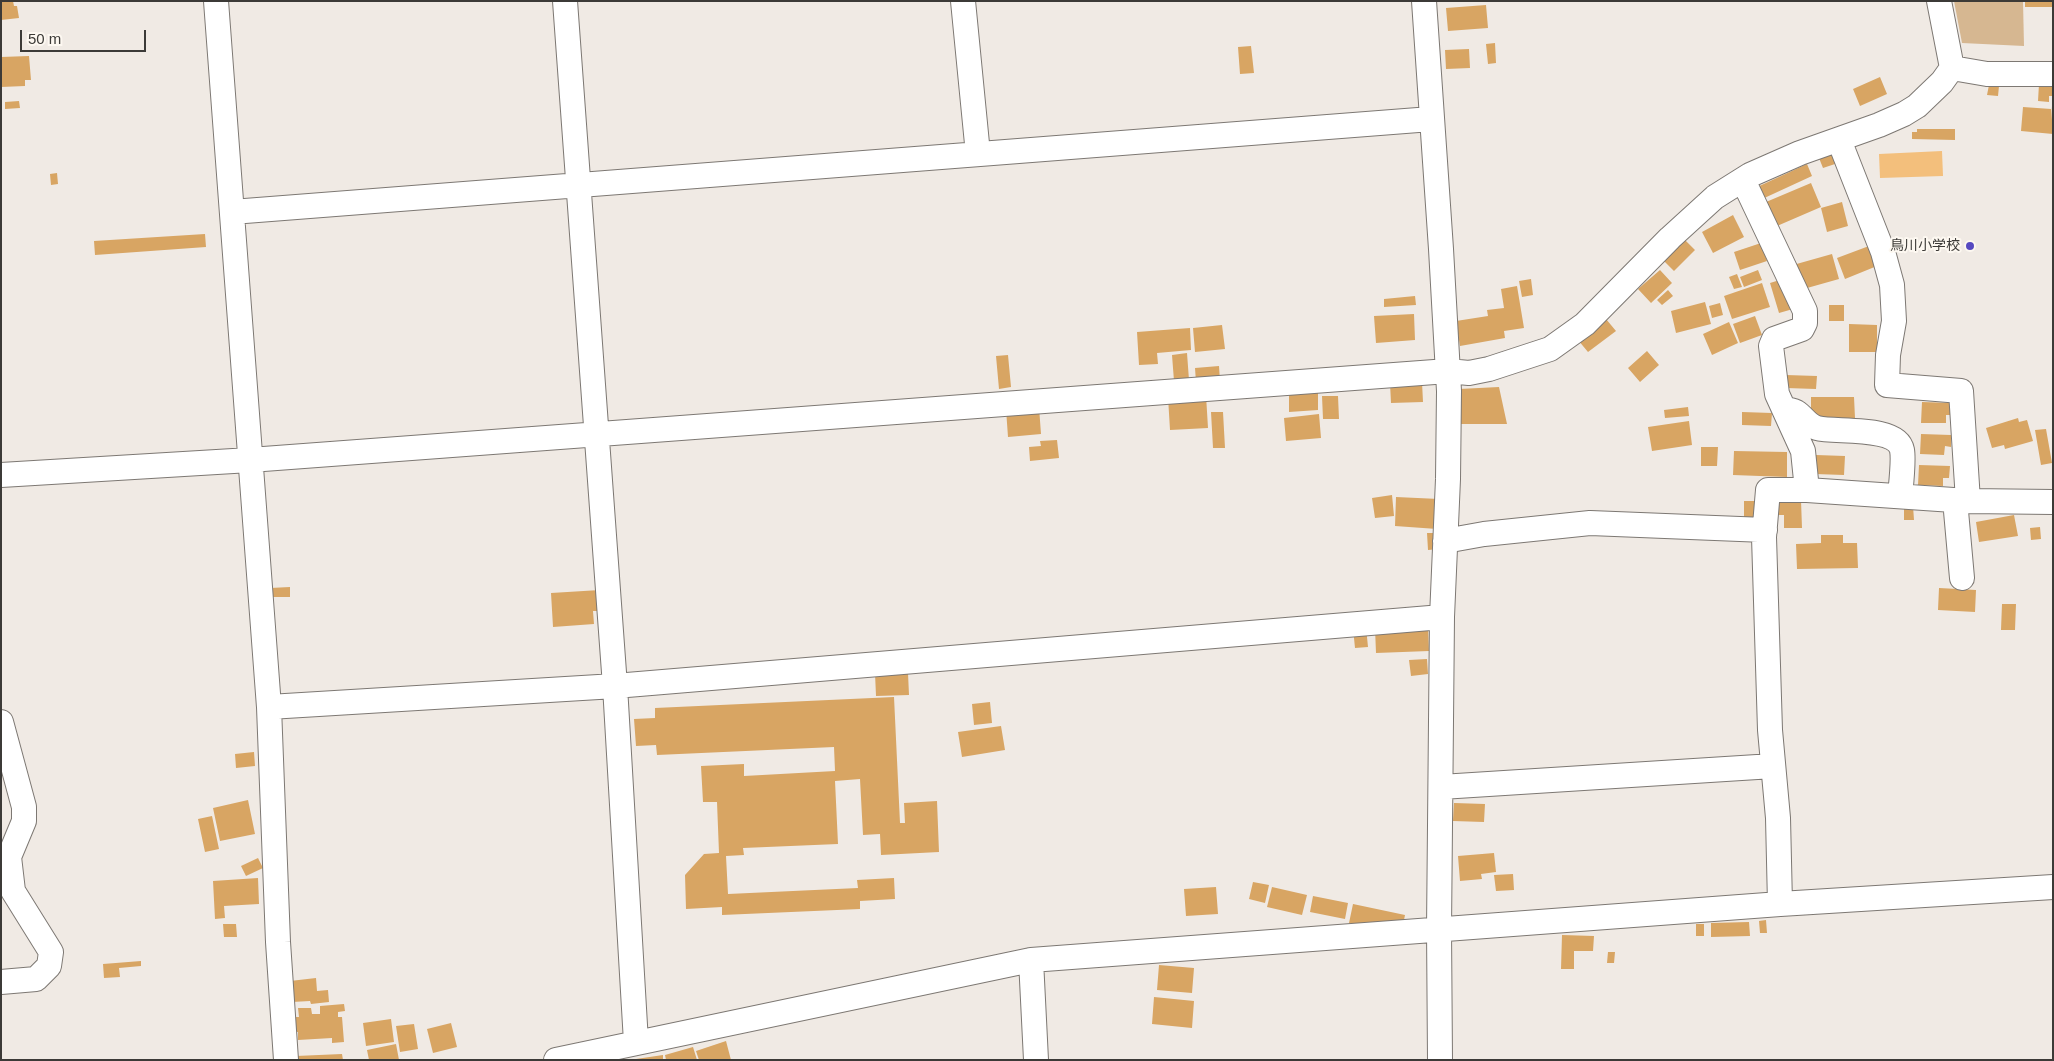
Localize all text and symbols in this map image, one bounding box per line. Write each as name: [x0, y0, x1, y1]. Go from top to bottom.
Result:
scale bar: [22, 20, 149, 52]
text: 50 m: [28, 30, 61, 47]
place label: 鳥川小学校: [1890, 238, 1960, 254]
marker: 鳥川小学校: [1964, 240, 1976, 252]

